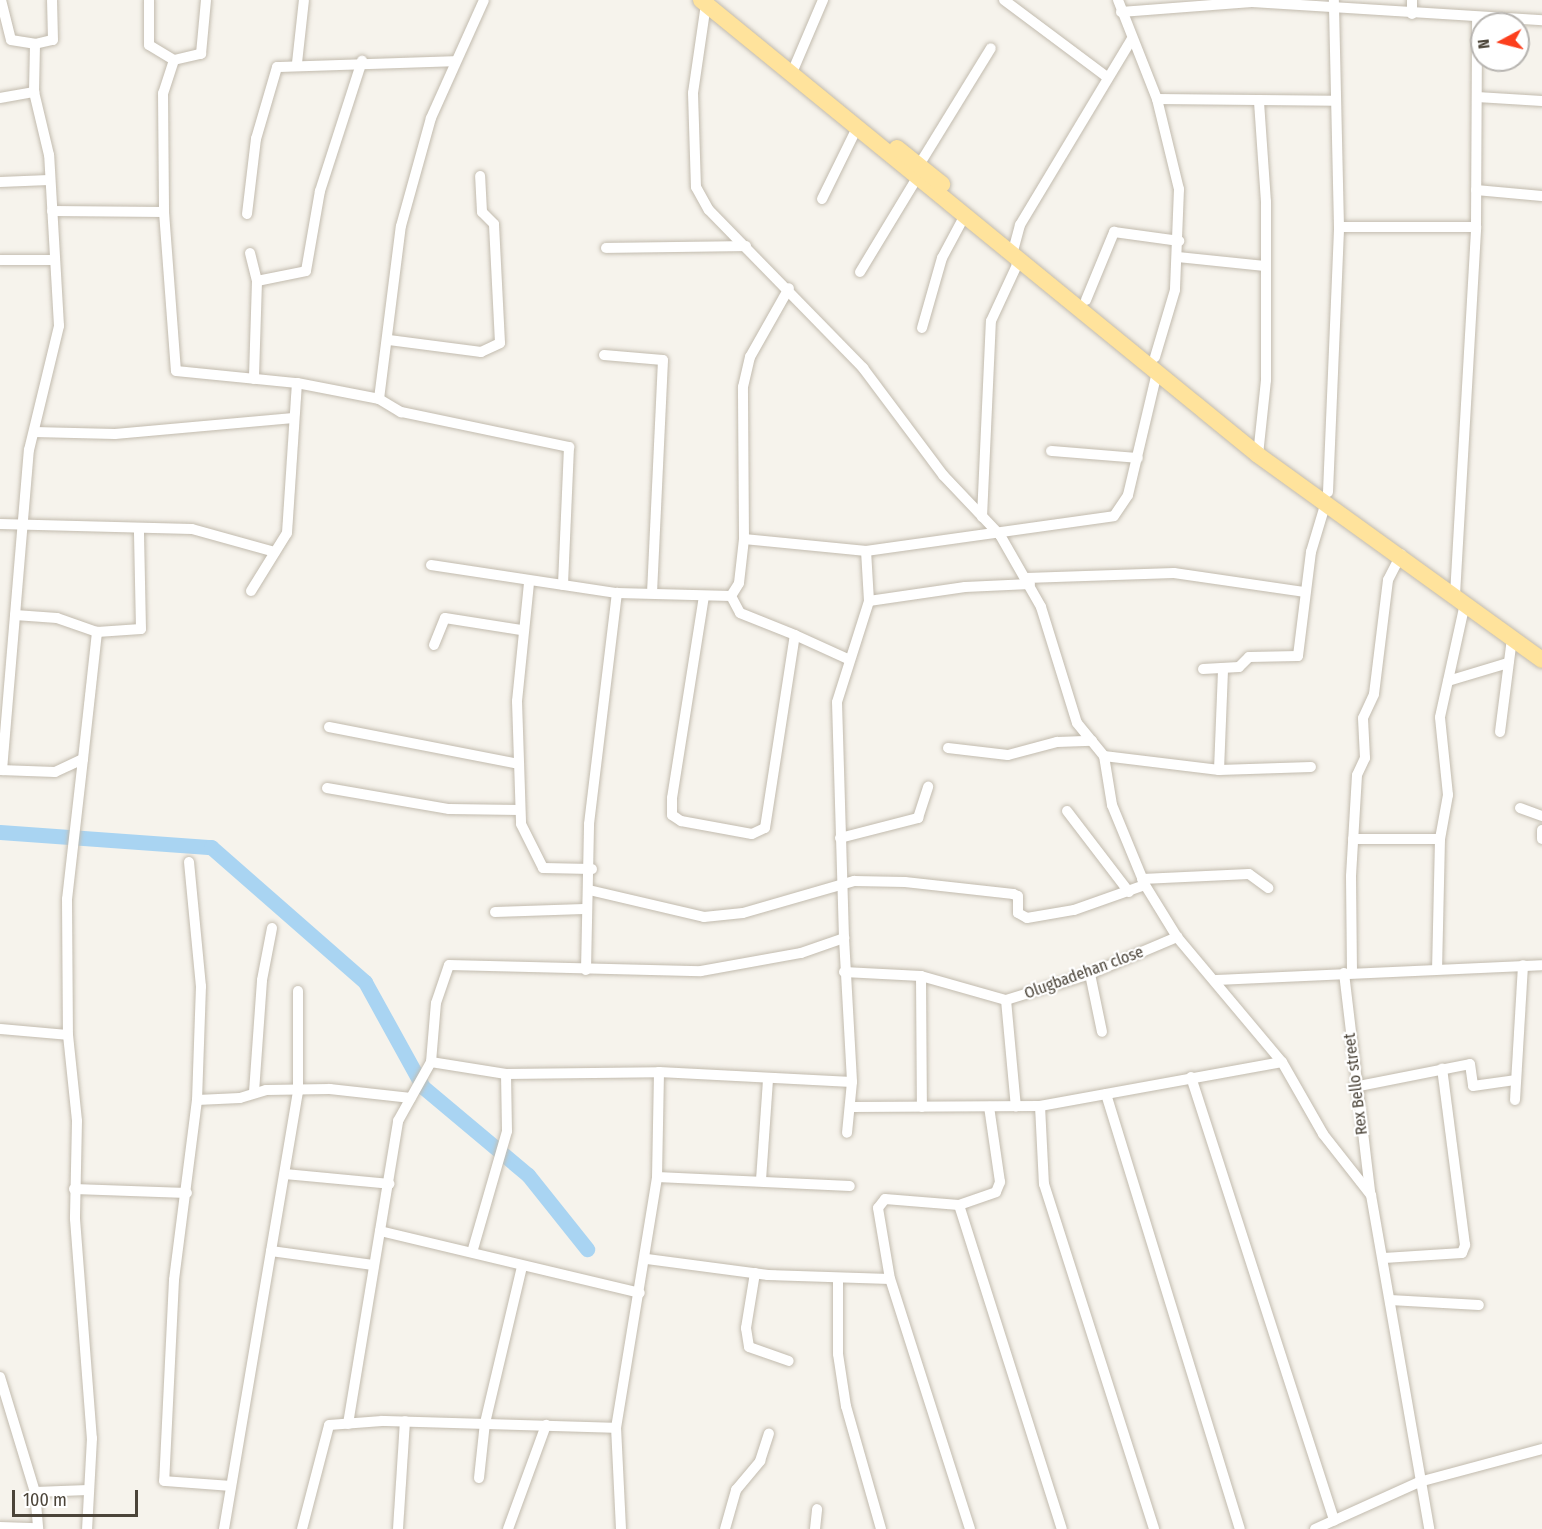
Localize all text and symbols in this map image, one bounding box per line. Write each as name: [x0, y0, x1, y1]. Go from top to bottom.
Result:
north arrow: [1470, 12, 1530, 72]
text: N: [1474, 38, 1494, 50]
street label: Olugbadehan close: [1022, 943, 1146, 1003]
street label: Rex Bello street: [1340, 1032, 1372, 1136]
scale bar: [15, 1478, 141, 1516]
text: 100 m: [23, 1489, 67, 1511]

